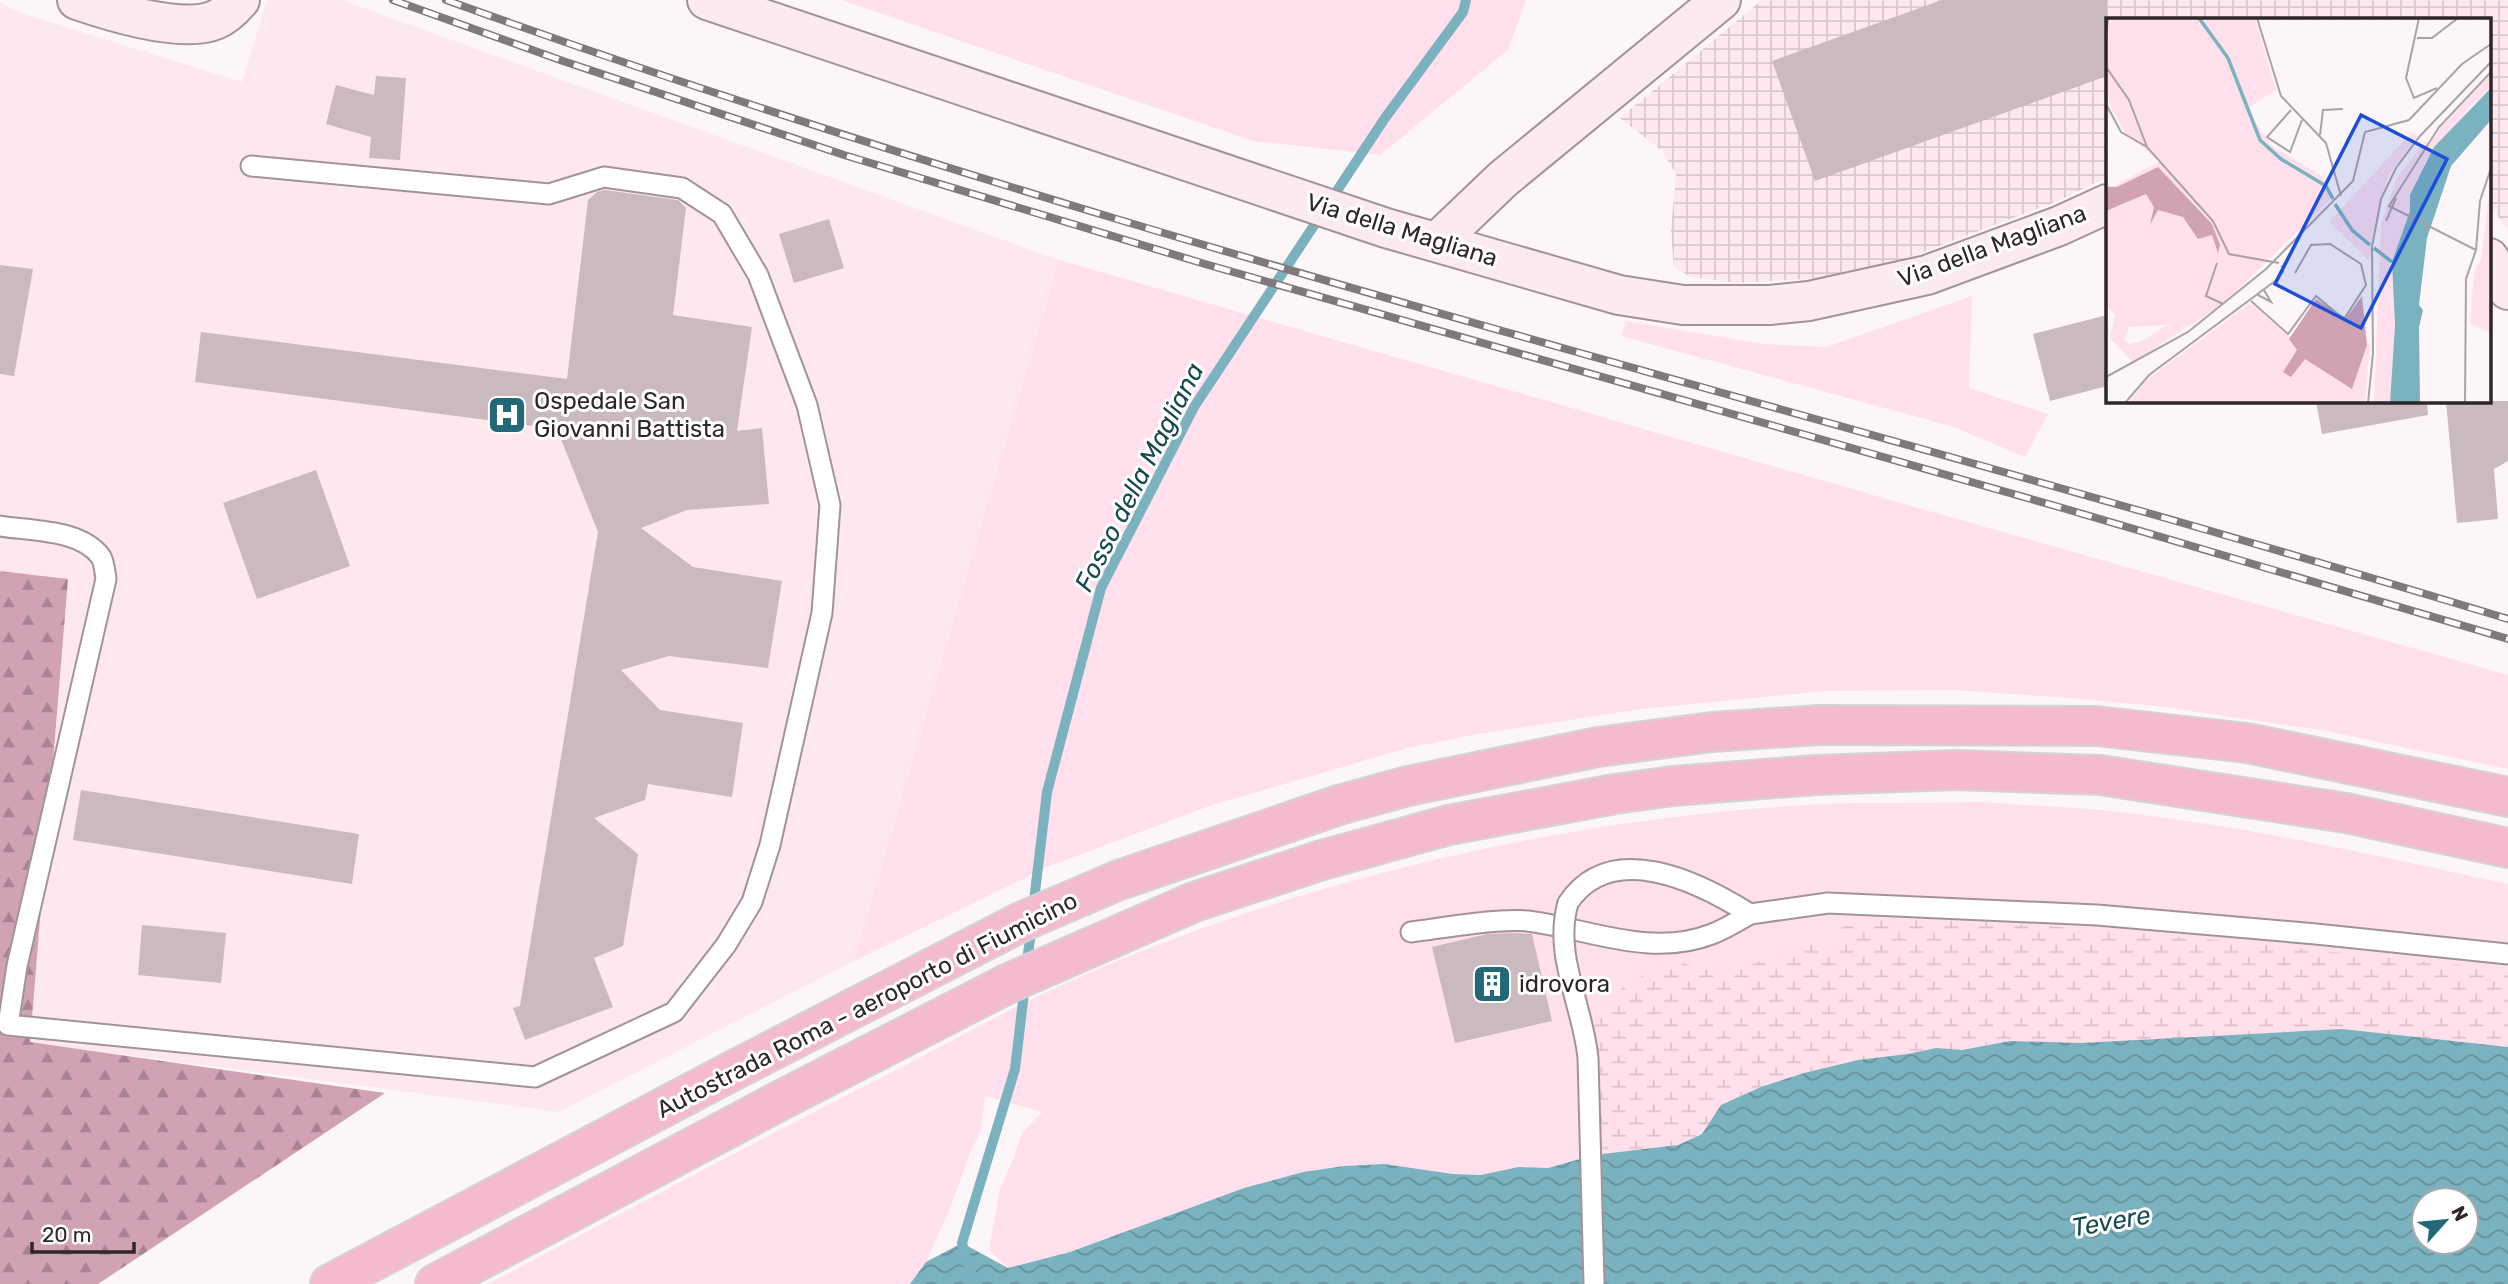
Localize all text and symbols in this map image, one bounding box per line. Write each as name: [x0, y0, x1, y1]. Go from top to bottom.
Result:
inset map: [2106, 18, 2490, 402]
street label: Via della Magliana: [1303, 188, 1501, 272]
street label: Via della Magliana: [1894, 199, 2090, 293]
water label: Fosso della Magliana: [1068, 358, 1211, 597]
place label: Ospedale San Giovanni Battista: [534, 387, 725, 443]
hospital icon: Ospedale San Giovanni Battista: [486, 394, 528, 436]
street label: Autostrada Roma - aeroporto di Fiumicino: [652, 886, 1082, 1124]
building icon: idrovora: [1471, 963, 1513, 1005]
place label: idrovora: [1519, 970, 1610, 998]
north arrow: [2410, 1186, 2480, 1256]
water label: Tevere: [2069, 1199, 2153, 1244]
text: N: [2446, 1202, 2473, 1225]
scale bar: [32, 1210, 133, 1254]
text: 20 m: [42, 1222, 91, 1247]

